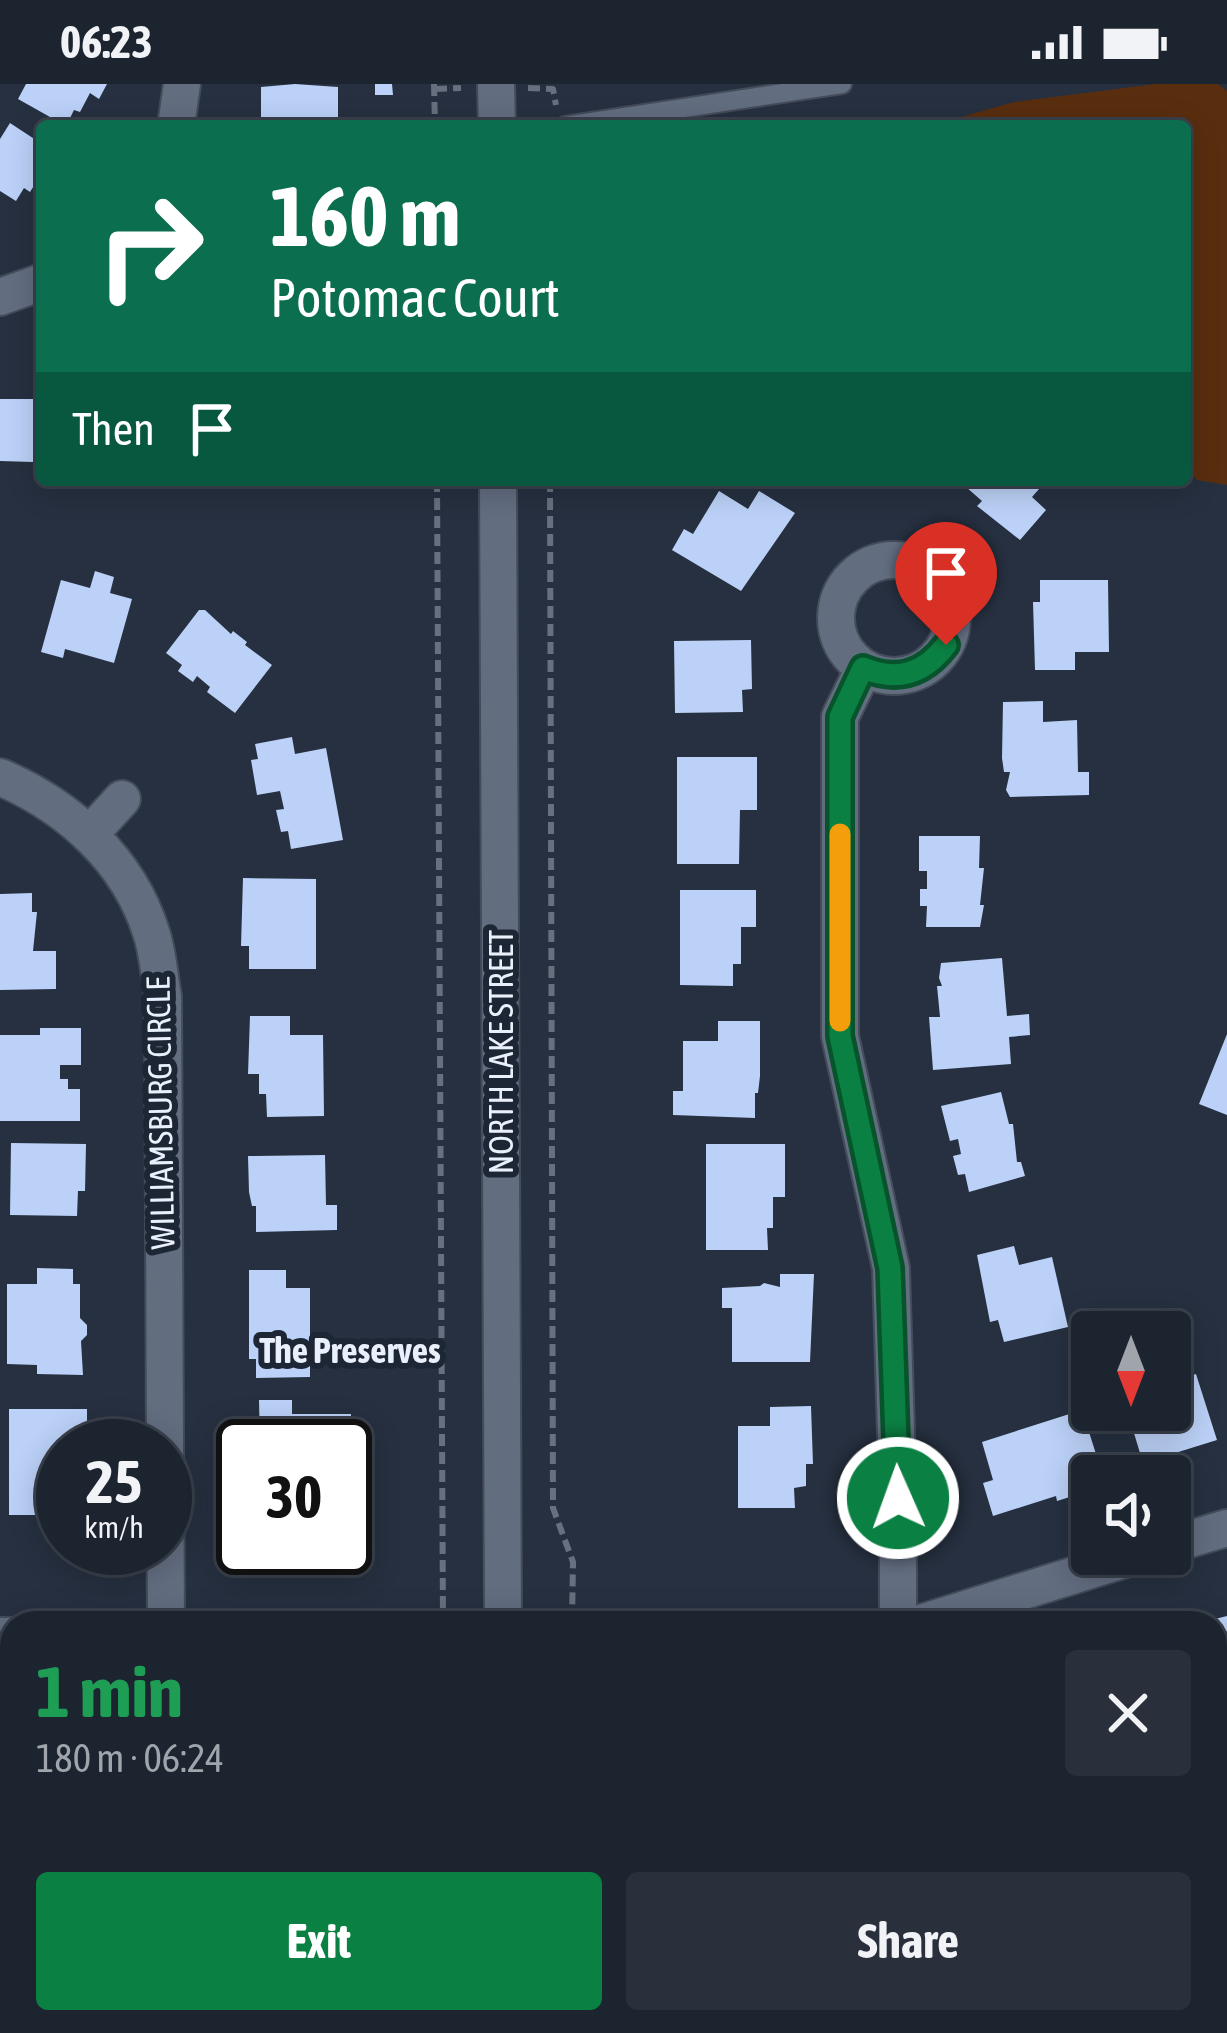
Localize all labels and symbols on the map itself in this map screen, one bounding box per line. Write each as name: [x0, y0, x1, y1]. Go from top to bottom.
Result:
pin: [895, 522, 997, 645]
street label: NORTH LAKE STREET: [482, 929, 520, 1174]
street label: WILLIAMSBURG CIRCLE: [139, 976, 181, 1250]
north arrow: [1071, 1311, 1191, 1431]
district label: The Preserves: [259, 1329, 441, 1371]
speed limit sign: 30: [216, 1419, 372, 1575]
position arrow: [835, 1435, 961, 1561]

